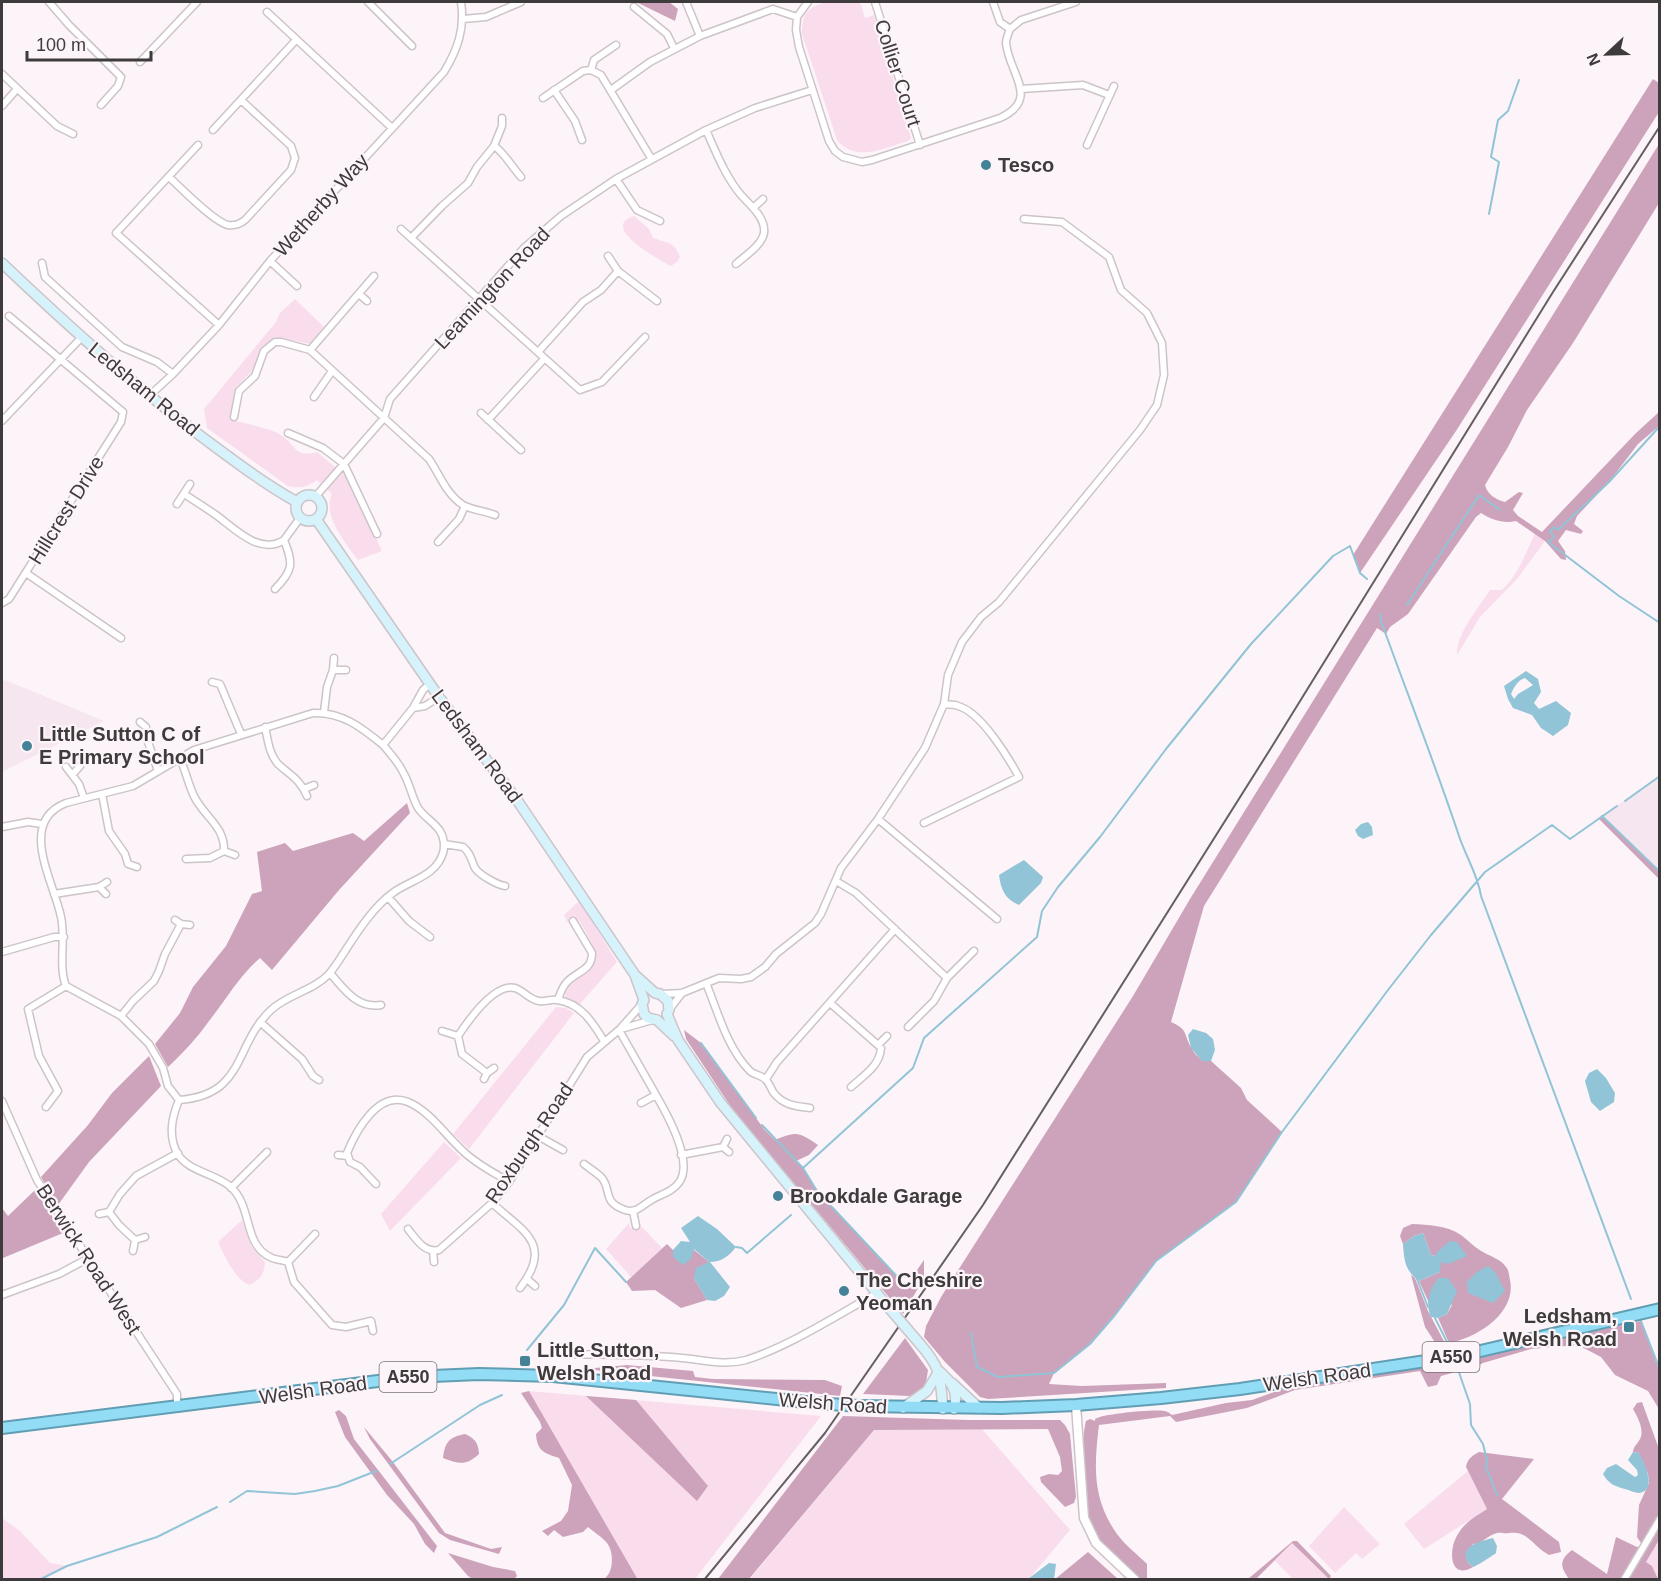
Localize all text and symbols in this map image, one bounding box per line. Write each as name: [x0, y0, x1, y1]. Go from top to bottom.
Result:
street label: Collier Court: [870, 17, 926, 130]
scale bar: [27, 24, 152, 62]
north arrow: [1577, 24, 1637, 84]
text: 100 m: [36, 35, 86, 55]
text: N: [1584, 51, 1604, 68]
street label: Wetherby Way: [269, 149, 373, 261]
place label: Tesco: [998, 154, 1054, 176]
marker: Tesco: [979, 158, 993, 172]
street label: Leamington Road: [430, 223, 554, 353]
street label: Ledsham Road: [84, 338, 204, 440]
street label: Hillcrest Drive: [24, 452, 108, 568]
street label: Ledsham Road: [427, 685, 527, 807]
place label: Little Sutton C of E Primary School: [39, 723, 205, 768]
marker: Little Sutton C of E Primary School: [20, 739, 34, 753]
street label: Roxburgh Road: [481, 1079, 577, 1207]
street label: Berwick Road West: [32, 1180, 146, 1338]
place label: Brookdale Garage: [790, 1185, 962, 1207]
marker: Brookdale Garage: [771, 1189, 785, 1203]
place label: The Cheshire Yeoman: [856, 1269, 983, 1314]
marker: The Cheshire Yeoman: [837, 1284, 851, 1298]
place label: Ledsham, Welsh Road: [1503, 1305, 1617, 1350]
marker: Ledsham, Welsh Road: [1622, 1320, 1636, 1334]
place label: Little Sutton, Welsh Road: [537, 1339, 659, 1384]
road number: A550: [1422, 1342, 1480, 1372]
marker: Little Sutton, Welsh Road: [518, 1354, 532, 1368]
street label: Welsh Road: [1262, 1359, 1372, 1395]
road number: A550: [380, 1362, 436, 1392]
street label: Welsh Road: [258, 1372, 368, 1408]
street label: Welsh Road: [778, 1388, 888, 1418]

